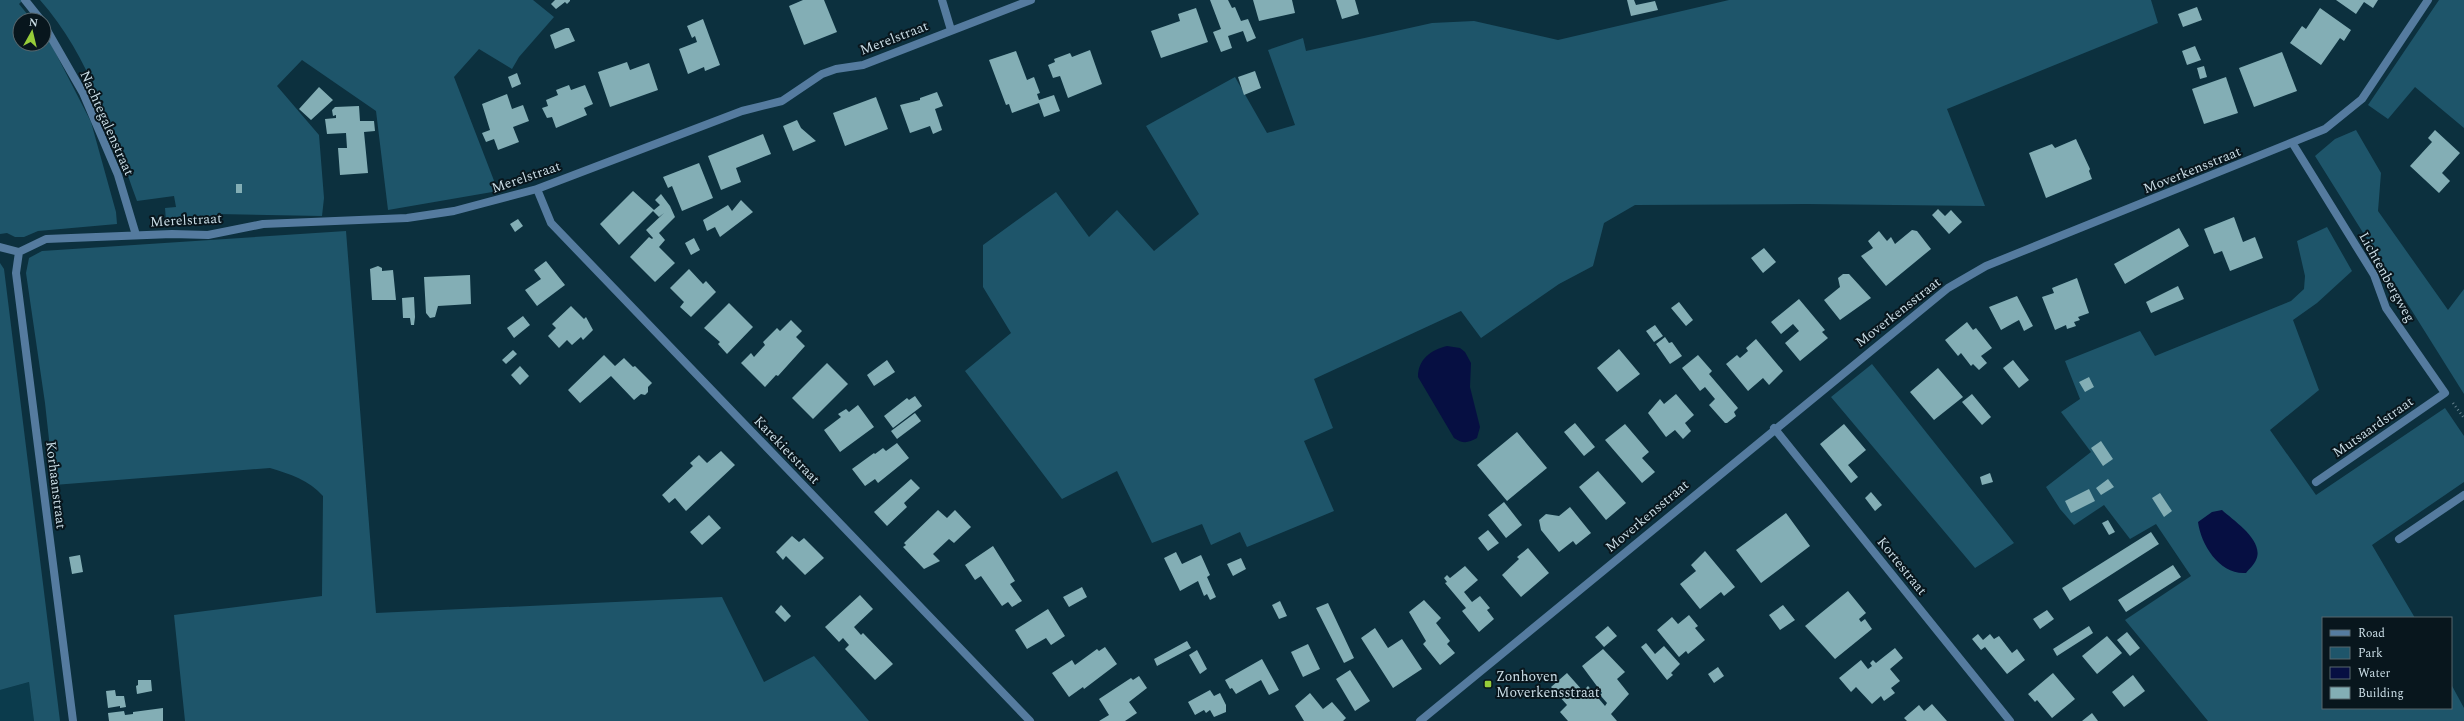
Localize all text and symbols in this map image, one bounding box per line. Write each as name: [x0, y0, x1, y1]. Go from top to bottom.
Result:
north arrow: [12, 12, 52, 52]
text: N: [28, 14, 39, 32]
street label: Merelstraat: [857, 15, 931, 61]
street label: Nachtegalenstraat: [74, 67, 140, 179]
street label: Moverkensstraat: [2140, 141, 2244, 199]
street label: Merelstraat: [489, 155, 563, 199]
street label: Merelstraat: [149, 208, 223, 232]
street label: Lichtenbergweg: [2353, 228, 2421, 326]
street label: Moverkensstraat: [1851, 272, 1945, 352]
street label: Mutsaardstraat: [2328, 391, 2418, 463]
street label: Karekietstraat: [749, 411, 825, 489]
street label: Korhaanstraat: [40, 440, 72, 530]
street label: Moverkensstraat: [1601, 475, 1694, 557]
street label: Kortestraat: [1872, 532, 1932, 600]
legend: [2322, 617, 2452, 709]
text: Road: [2358, 624, 2385, 643]
text: Park: [2358, 644, 2383, 663]
text: Water: [2358, 664, 2390, 683]
place label: Zonhoven Moverkensstraat: [1496, 666, 1600, 703]
marker: Zonhoven Moverkensstraat: [1483, 679, 1493, 689]
text: Building: [2358, 684, 2404, 703]

